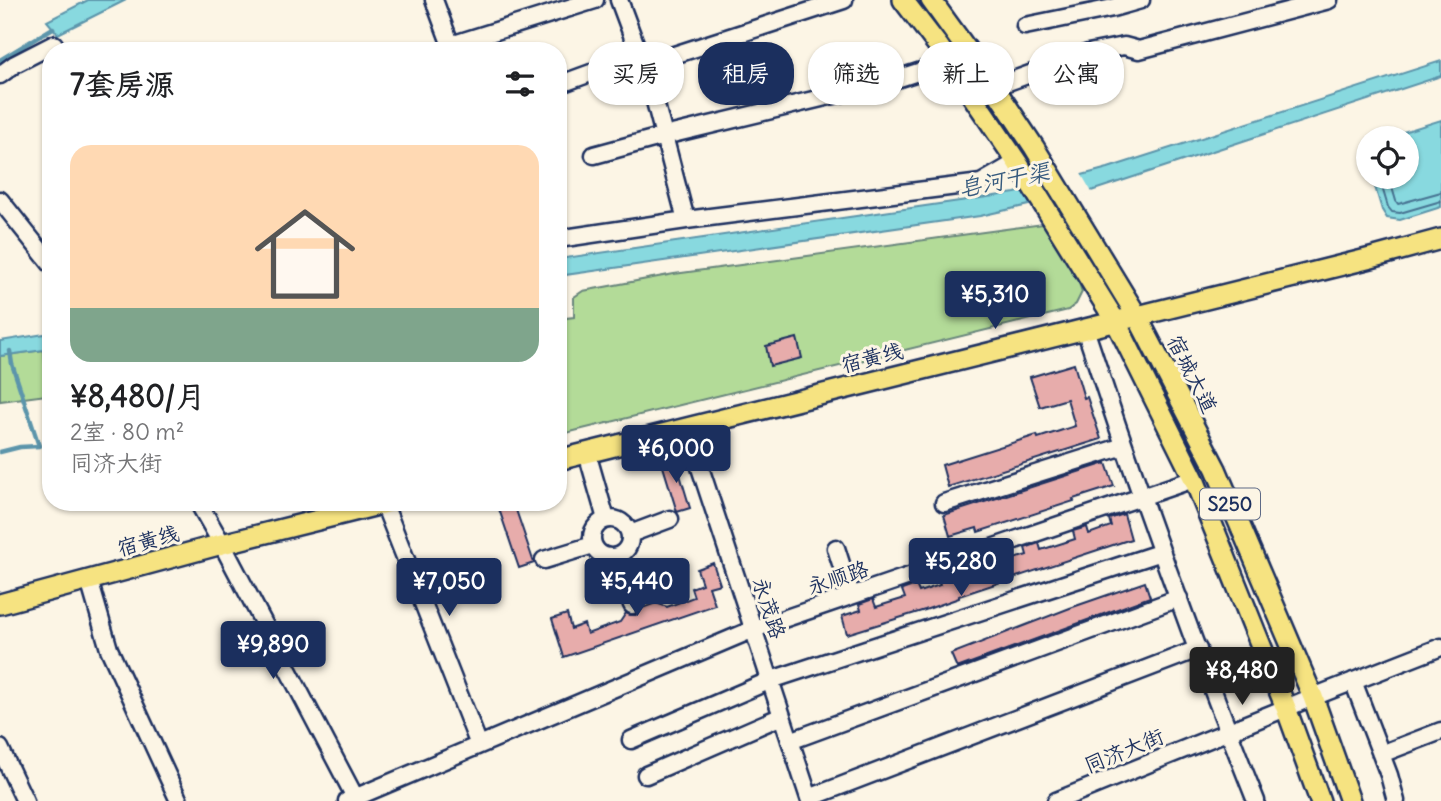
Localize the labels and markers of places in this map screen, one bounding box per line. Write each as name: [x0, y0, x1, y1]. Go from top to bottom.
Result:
pin: ¥5,310: [938, 272, 1052, 331]
pin: ¥6,000: [619, 426, 733, 485]
pin: ¥5,280: [904, 538, 1018, 598]
pin: ¥7,050: [392, 558, 506, 618]
pin: ¥5,440: [580, 558, 694, 618]
pin: ¥9,890: [216, 622, 330, 681]
pin: ¥8,480: [1185, 648, 1299, 707]

